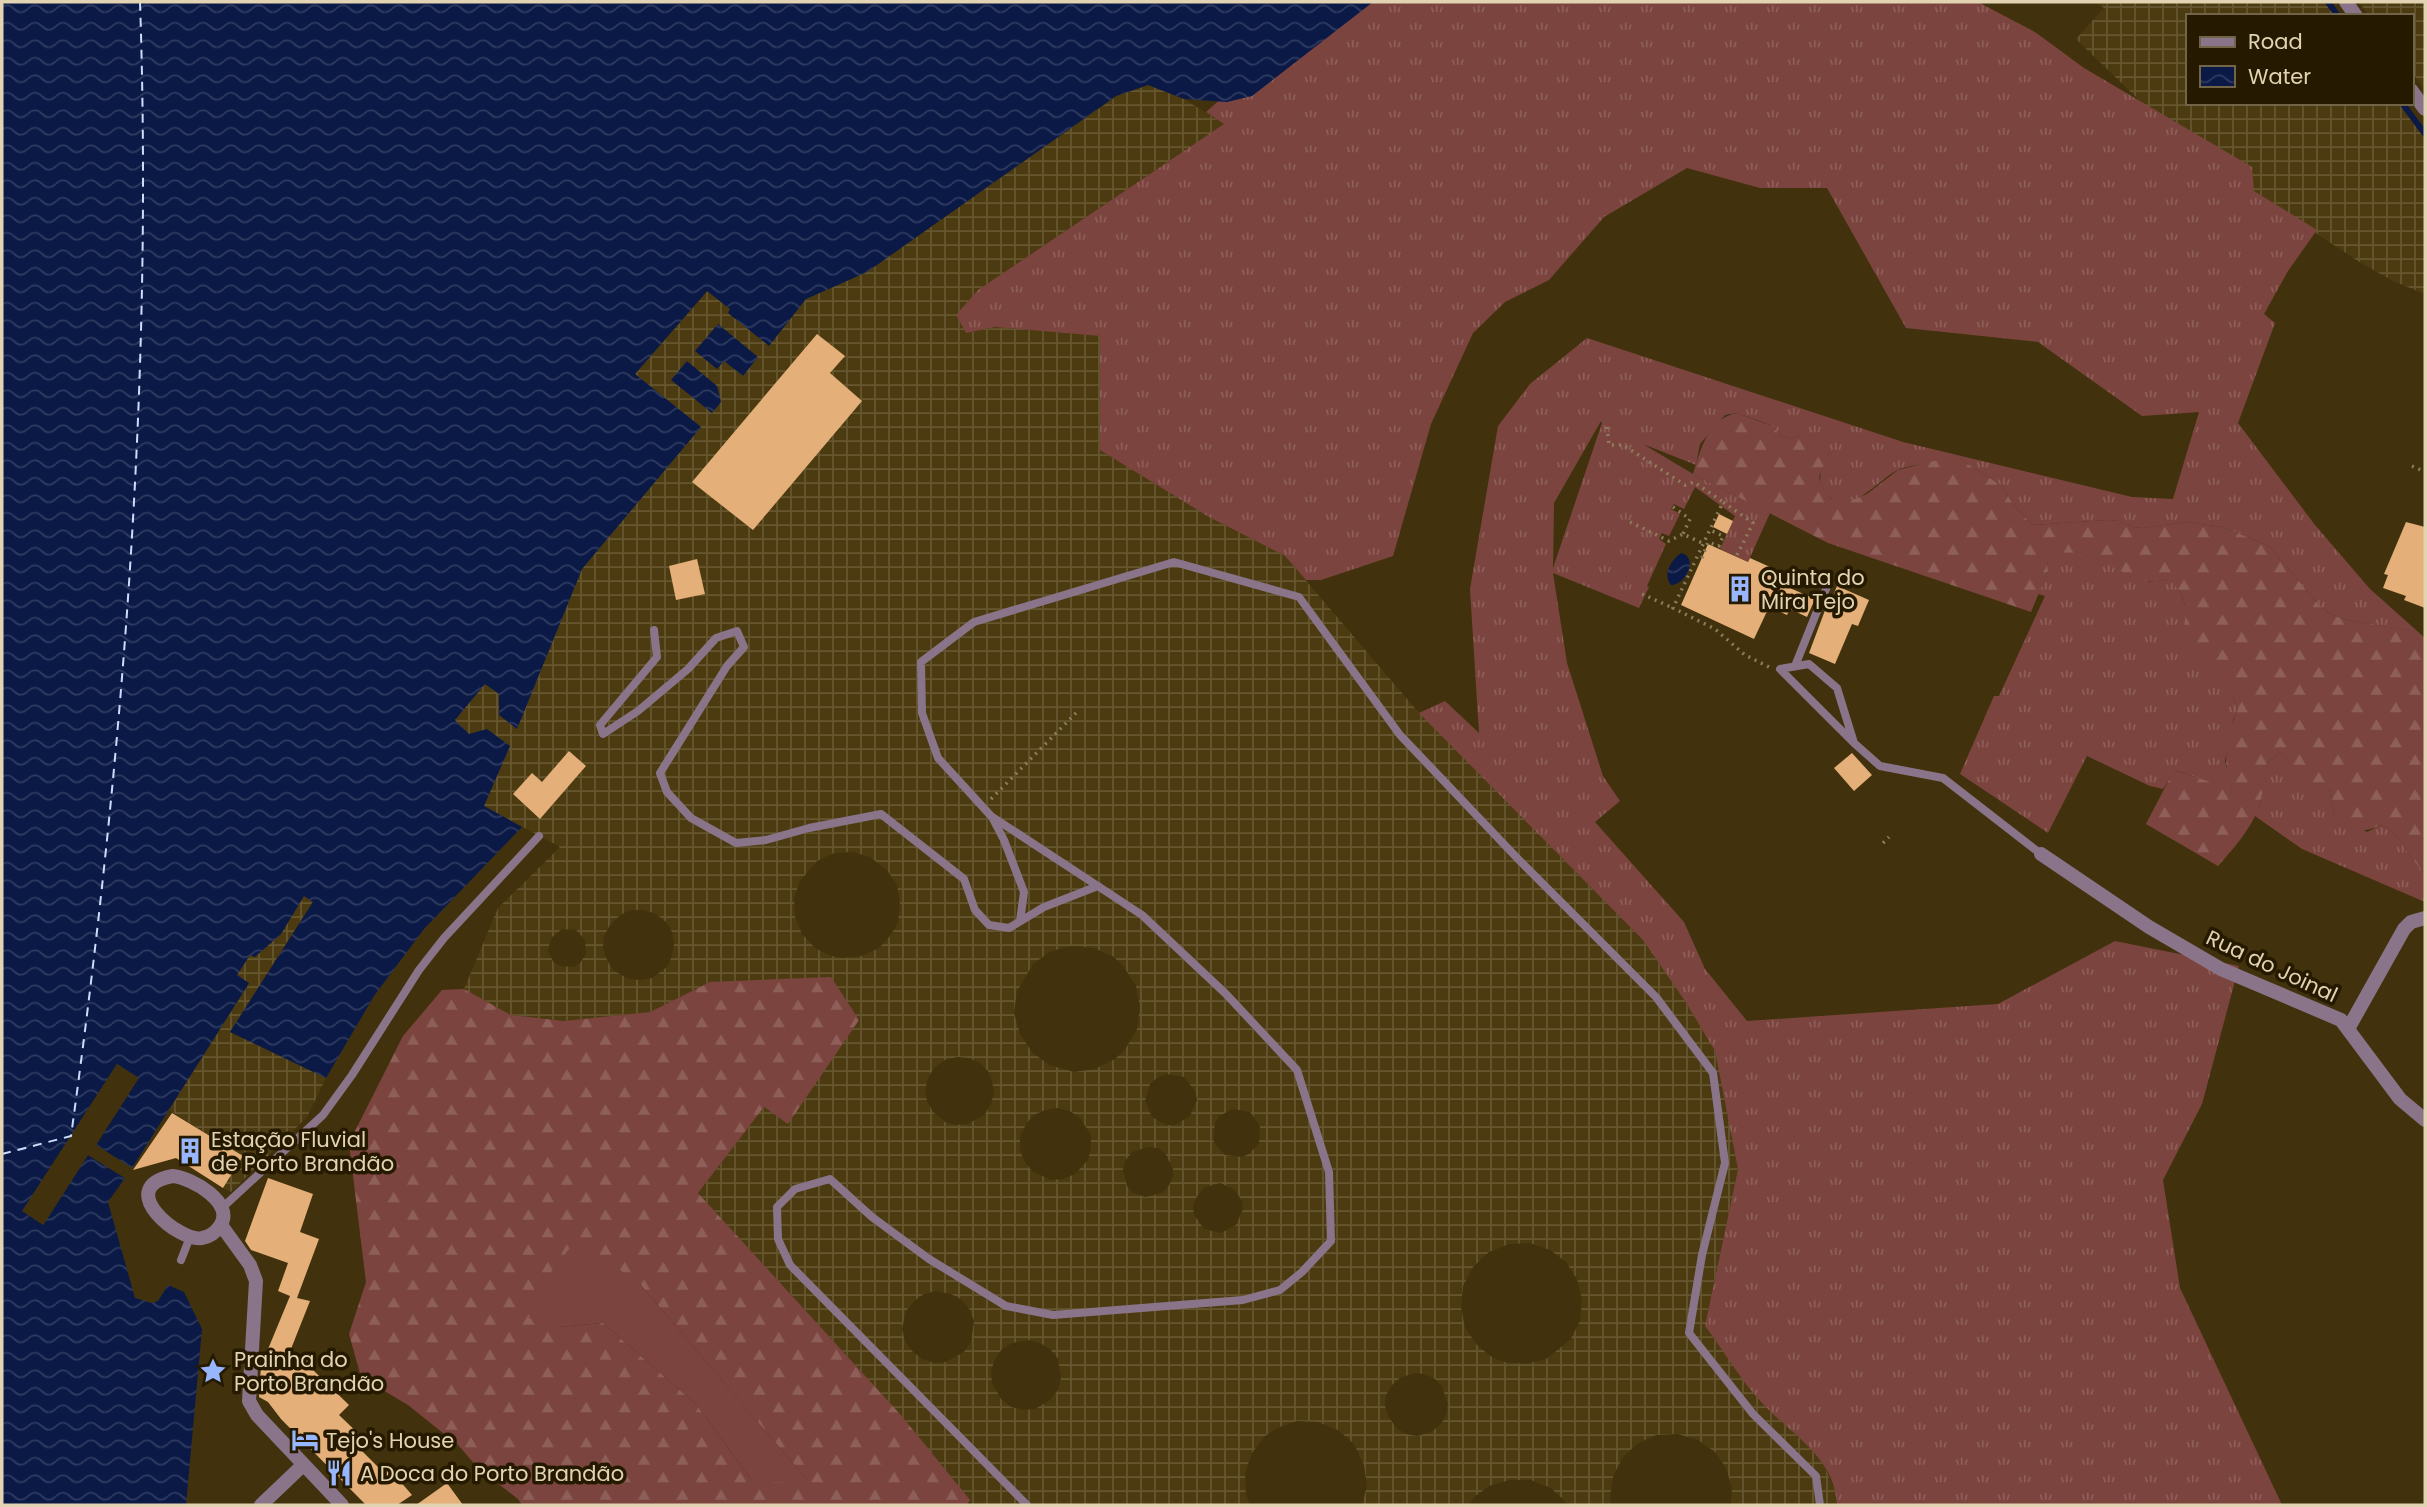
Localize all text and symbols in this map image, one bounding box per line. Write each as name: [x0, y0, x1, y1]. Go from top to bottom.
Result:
legend: [2186, 14, 2413, 105]
text: Road: [2248, 27, 2303, 56]
text: Water: [2248, 62, 2311, 91]
place label: Quinta do Mira Tejo: [1761, 563, 1865, 616]
building icon: Quinta do Mira Tejo: [1725, 574, 1755, 604]
street label: Rua do Joinal: [2202, 923, 2342, 1009]
place label: Estação Fluvial de Porto Brandão: [211, 1125, 394, 1178]
building icon: Estação Fluvial de Porto Brandão: [175, 1136, 205, 1166]
place label: Prainha do Porto Brandão: [234, 1345, 384, 1398]
place icon: Prainha do Porto Brandão: [198, 1356, 228, 1386]
hotel icon: Tejo's House: [290, 1425, 320, 1455]
place label: Tejo's House: [326, 1426, 454, 1455]
restaurant icon: A Doca do Porto Brandão: [324, 1458, 354, 1488]
place label: A Doca do Porto Brandão: [360, 1459, 624, 1488]

